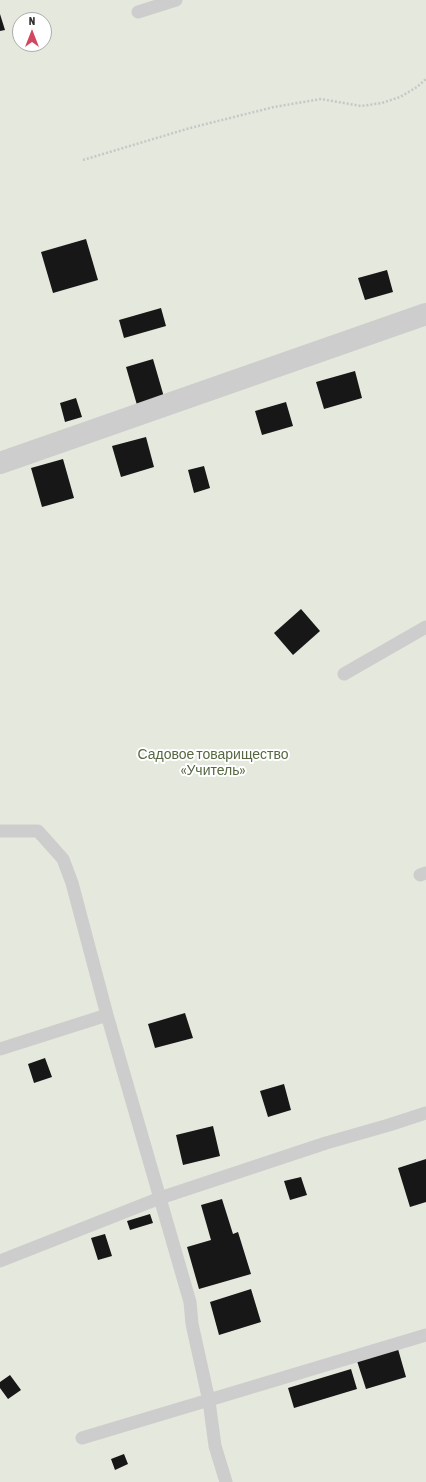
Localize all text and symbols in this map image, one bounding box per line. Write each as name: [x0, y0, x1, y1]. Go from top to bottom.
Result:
north arrow: [12, 12, 52, 52]
text: N: [29, 15, 35, 27]
park label: Садовое товарищество «Учитель»: [137, 747, 289, 780]

